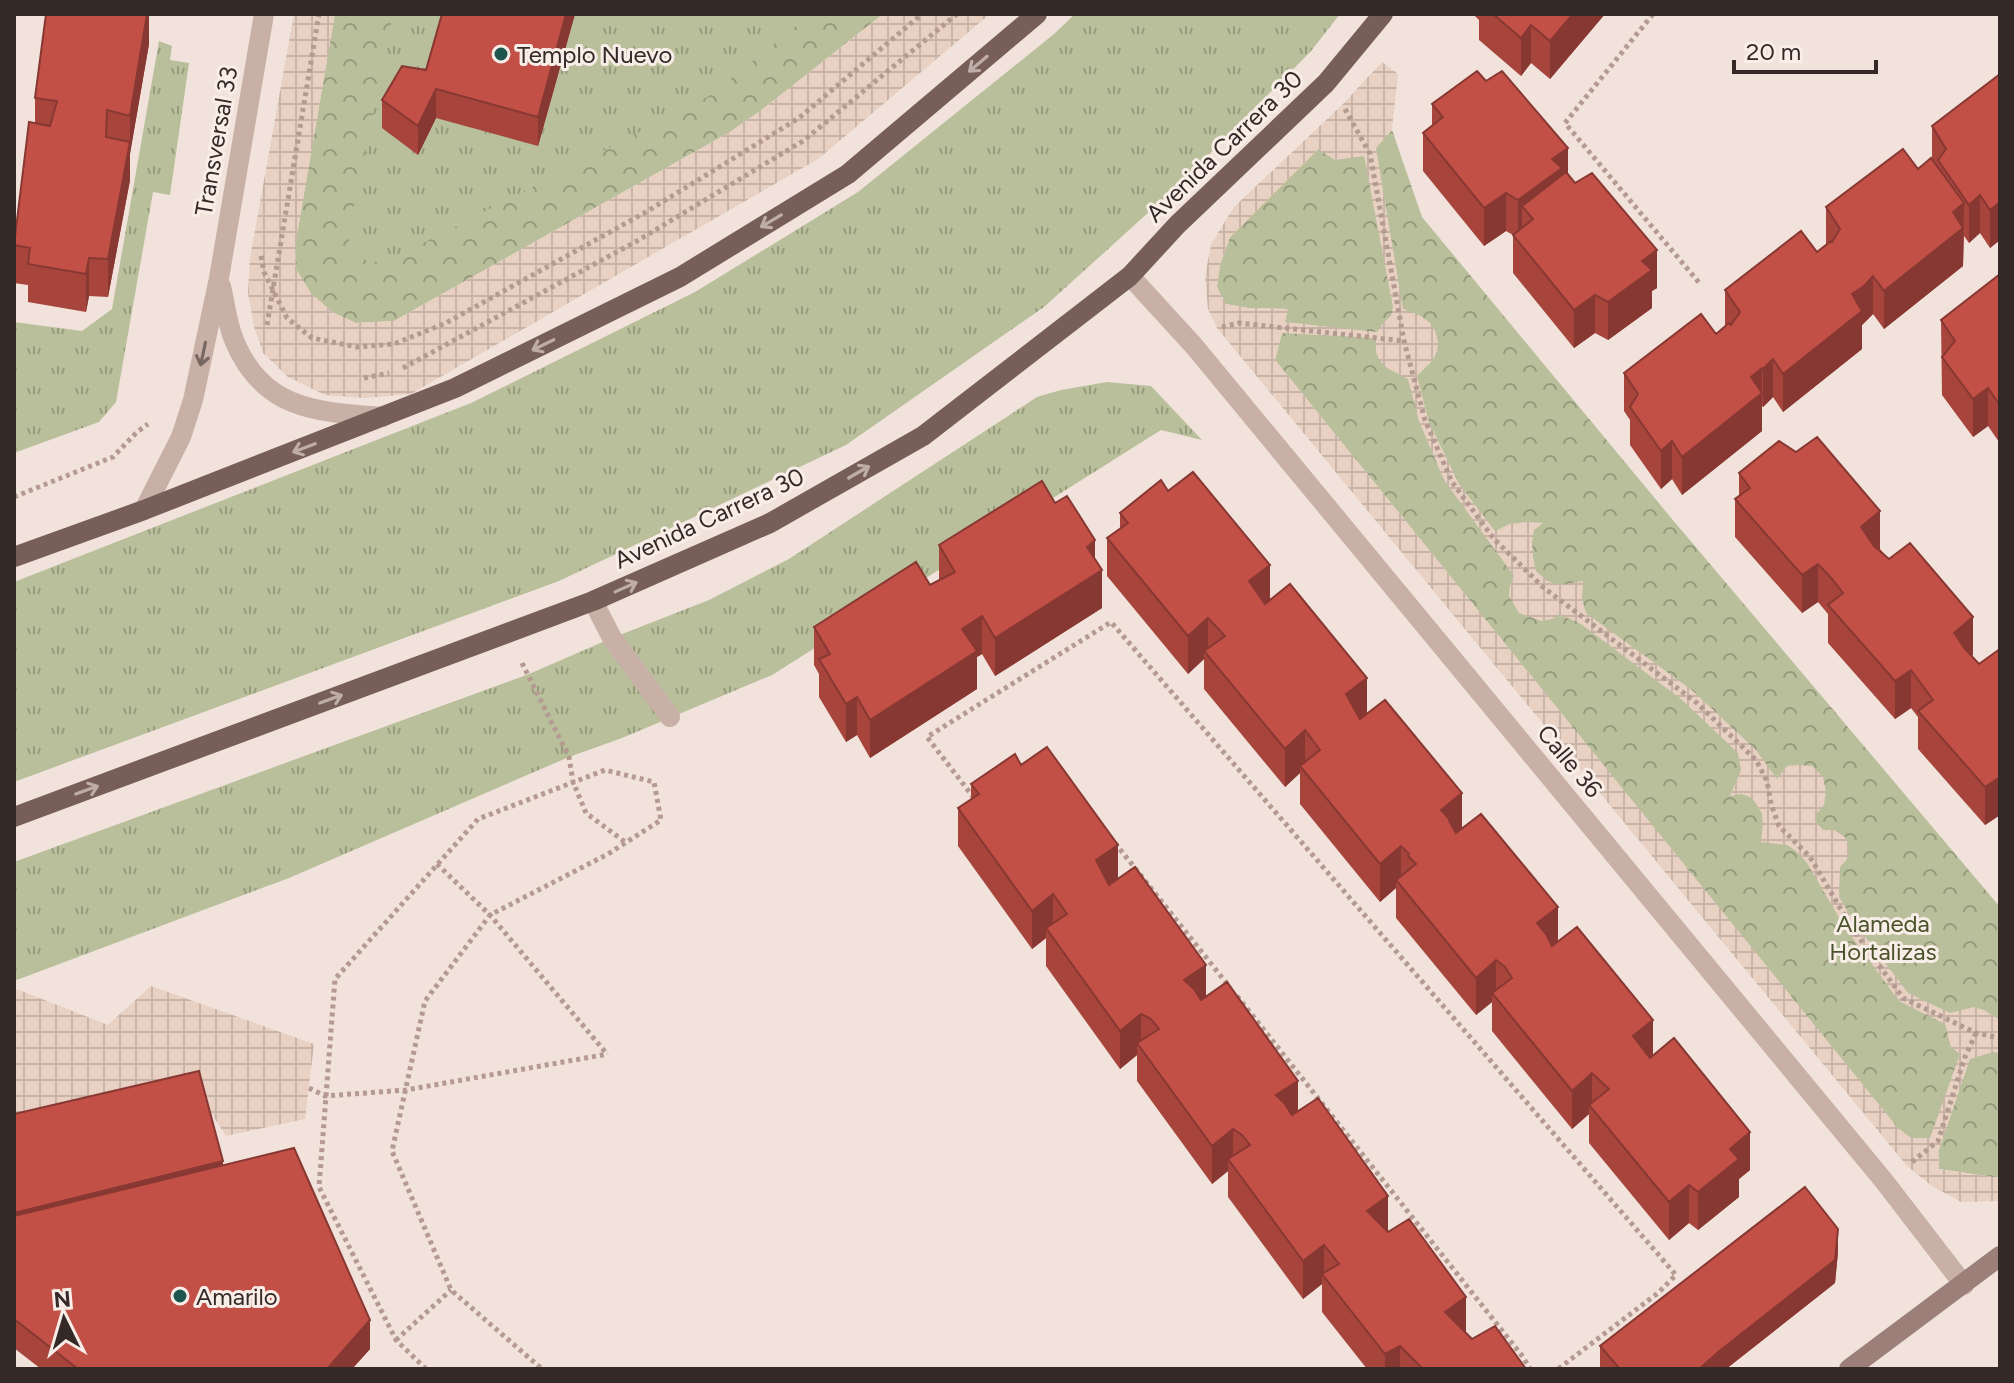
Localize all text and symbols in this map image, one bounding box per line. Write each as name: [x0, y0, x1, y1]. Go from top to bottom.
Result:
scale bar: [1734, 24, 1876, 74]
text: 20 m: [1746, 37, 1801, 66]
place label: Templo Nuevo: [517, 40, 672, 69]
marker: Templo Nuevo: [492, 45, 510, 63]
one-way arrow: [968, 55, 988, 73]
street label: Transversal 33: [189, 64, 243, 218]
street label: Avenida Carrera 30: [1140, 64, 1308, 228]
one-way arrow: [760, 213, 783, 229]
one-way arrow: [531, 338, 555, 353]
one-way arrow: [195, 341, 210, 366]
one-way arrow: [292, 442, 317, 456]
street label: Avenida Carrera 30: [609, 461, 809, 575]
one-way arrow: [847, 464, 870, 480]
one-way arrow: [613, 578, 638, 593]
one-way arrow: [318, 691, 343, 706]
street label: Calle 36: [1531, 719, 1609, 803]
one-way arrow: [74, 782, 99, 796]
park label: Alameda Hortalizas: [1829, 909, 1937, 966]
north arrow: [24, 1279, 104, 1359]
place label: Amarilo: [196, 1282, 278, 1311]
text: N: [53, 1285, 72, 1314]
marker: Amarilo: [171, 1287, 189, 1305]

